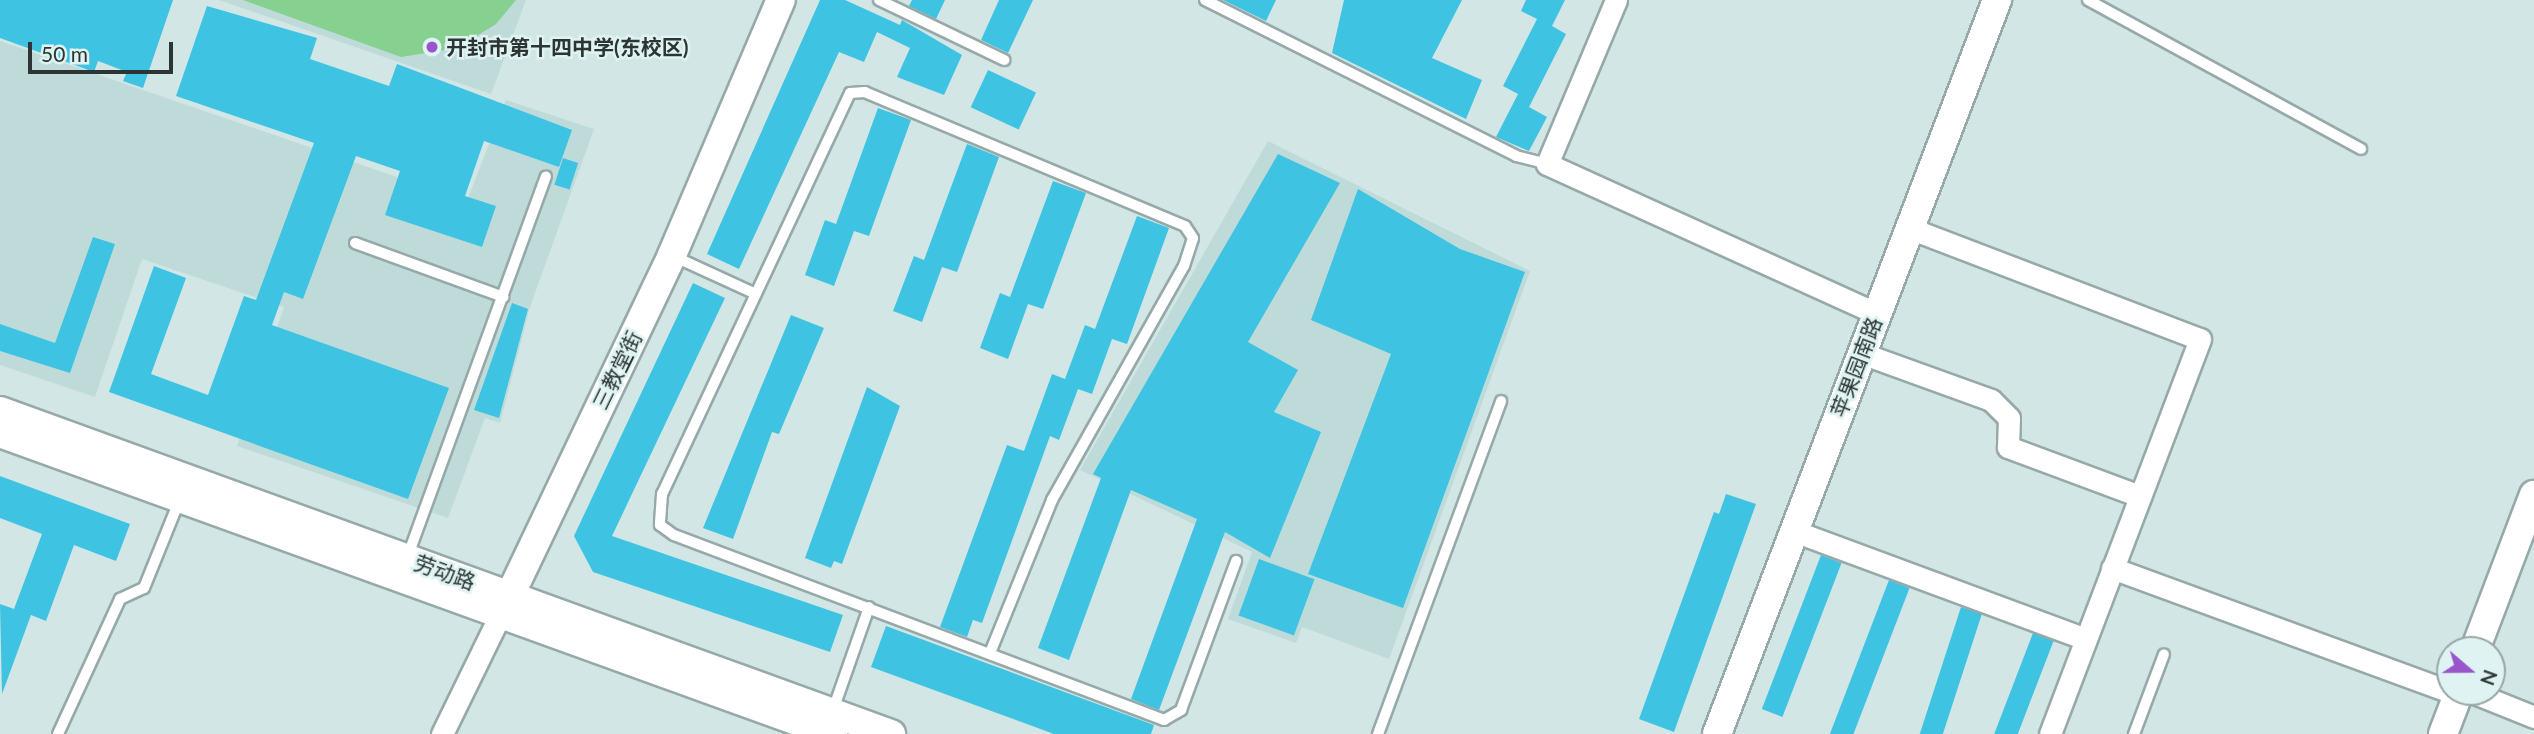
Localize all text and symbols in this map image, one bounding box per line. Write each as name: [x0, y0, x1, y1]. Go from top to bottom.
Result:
scale bar: [32, 28, 177, 72]
place label: 开封市第十四中学(东校区): [446, 34, 689, 60]
marker: 开封市第十四中学(东校区): [424, 39, 440, 55]
text: 50 m: [41, 41, 88, 66]
street label: 苹果园南路: [1825, 313, 1887, 421]
street label: 三教堂街: [587, 327, 647, 413]
street label: 劳动路: [411, 549, 479, 595]
north arrow: [2436, 636, 2506, 706]
text: N: [2476, 667, 2503, 688]

